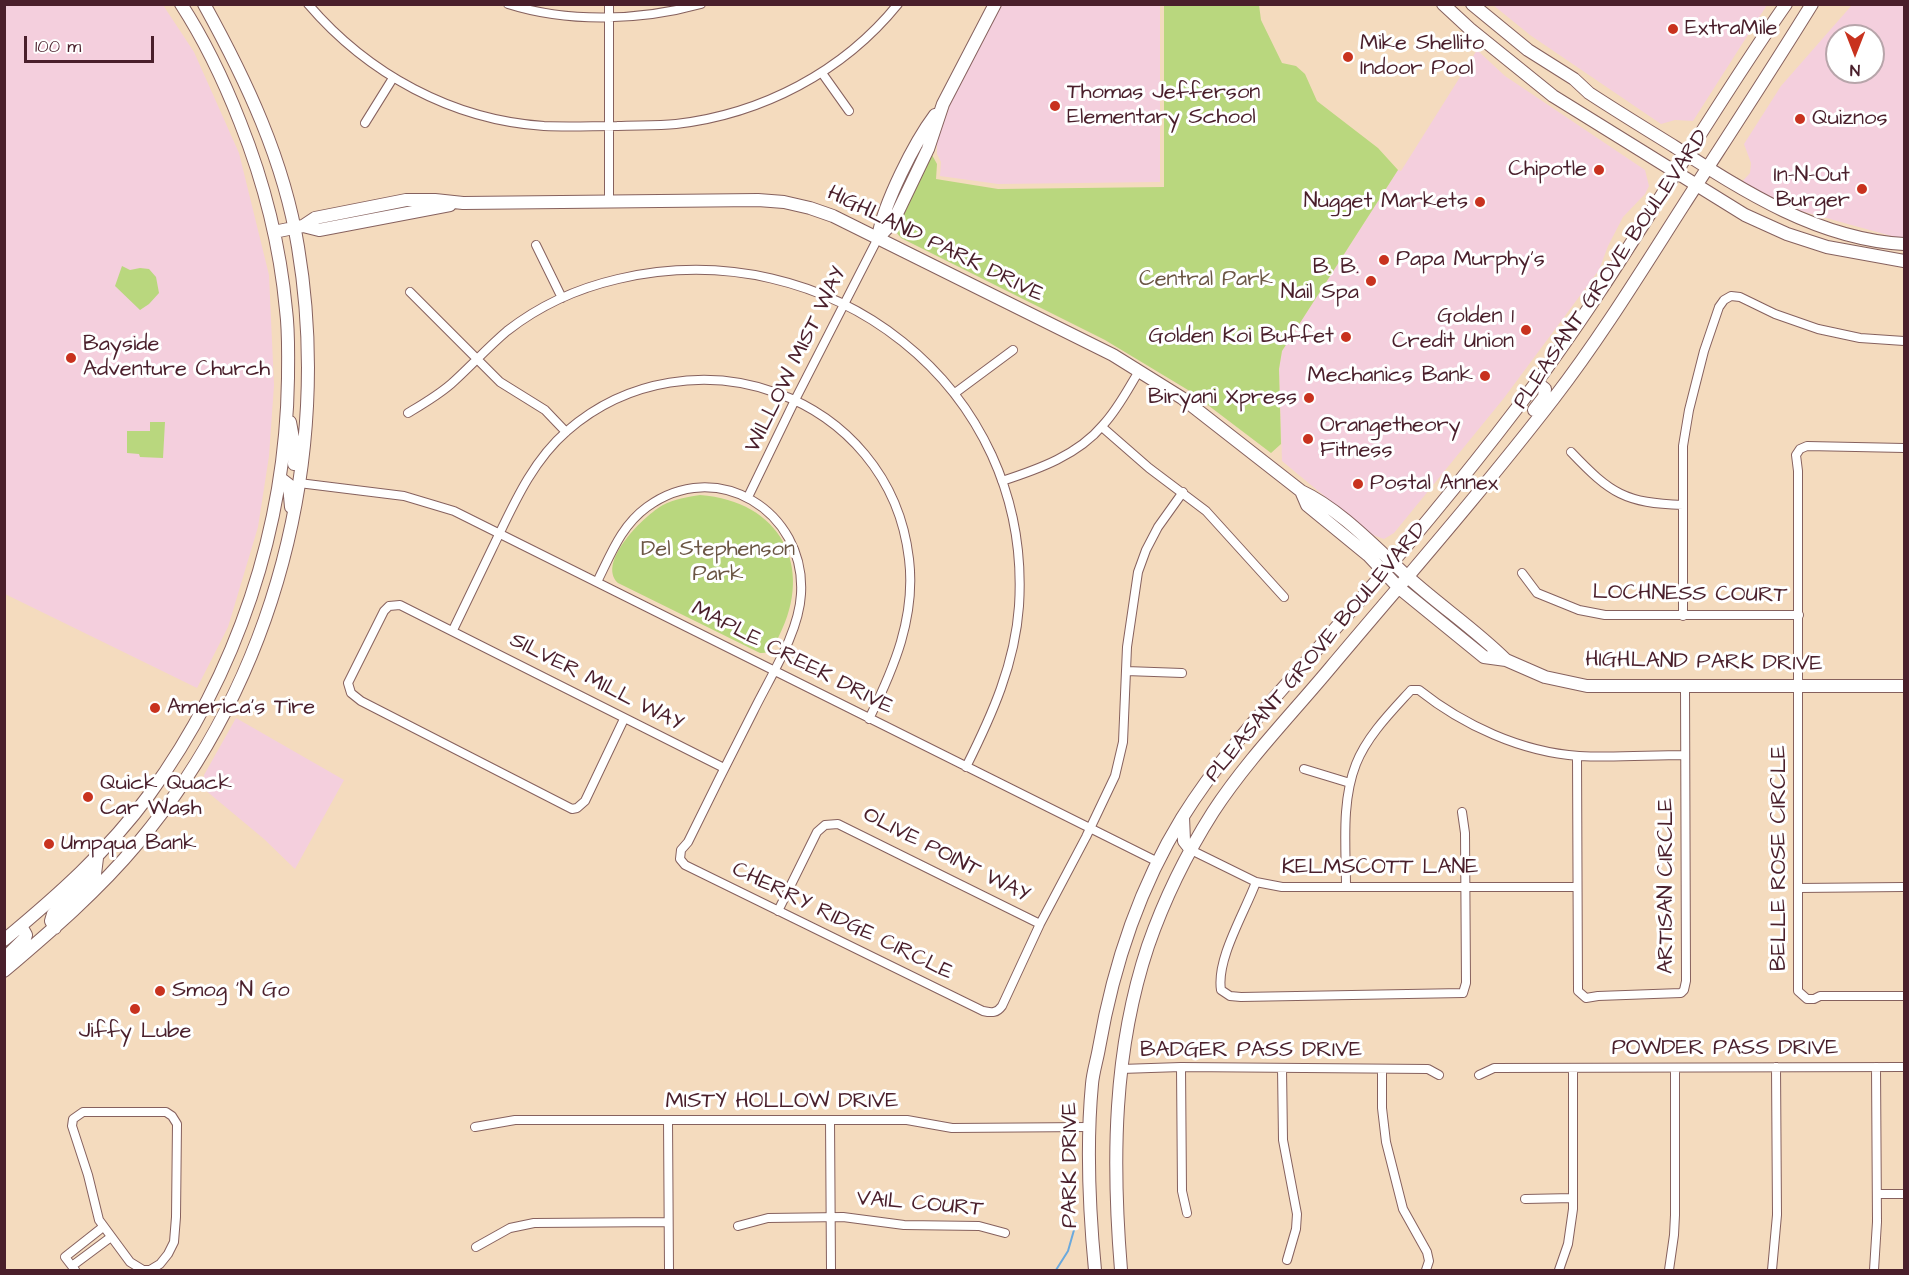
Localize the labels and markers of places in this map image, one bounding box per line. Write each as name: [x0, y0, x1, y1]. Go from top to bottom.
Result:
place label: ExtraMile: [1685, 16, 1777, 42]
marker: ExtraMile: [1666, 22, 1680, 36]
place label: Mike Shellito Indoor Pool: [1360, 31, 1484, 82]
marker: Mike Shellito Indoor Pool: [1341, 50, 1355, 64]
place label: Thomas Jefferson Elementary School: [1067, 80, 1260, 132]
marker: Thomas Jefferson Elementary School: [1048, 99, 1062, 113]
place label: Quiznos: [1812, 106, 1887, 132]
marker: Quiznos: [1793, 112, 1807, 126]
place label: Chipotle: [1508, 157, 1587, 183]
marker: Chipotle: [1592, 163, 1606, 177]
place label: In-N-Out Burger: [1773, 163, 1850, 214]
marker: In-N-Out Burger: [1855, 182, 1869, 196]
place label: Nugget Markets: [1304, 189, 1468, 215]
marker: Nugget Markets: [1473, 195, 1487, 209]
place label: Papa Murphy's: [1396, 247, 1545, 273]
marker: Papa Murphy's: [1377, 253, 1391, 267]
place label: B. B. Nail Spa: [1281, 255, 1359, 306]
marker: B. B. Nail Spa: [1364, 274, 1378, 288]
place label: Golden 1 Credit Union: [1392, 304, 1514, 356]
marker: Golden 1 Credit Union: [1519, 323, 1533, 337]
place label: Golden Koi Buffet: [1148, 324, 1334, 350]
marker: Golden Koi Buffet: [1339, 330, 1353, 344]
place label: Bayside Adventure Church: [83, 332, 270, 384]
marker: Bayside Adventure Church: [64, 351, 78, 365]
place label: Mechanics Bank: [1307, 363, 1473, 389]
marker: Mechanics Bank: [1478, 369, 1492, 383]
place label: Biryani Xpress: [1148, 385, 1297, 411]
marker: Biryani Xpress: [1302, 391, 1316, 405]
place label: Orangetheory Fitness: [1320, 413, 1461, 464]
marker: Orangetheory Fitness: [1301, 432, 1315, 446]
place label: Postal Annex: [1370, 471, 1498, 497]
marker: Postal Annex: [1351, 477, 1365, 491]
place label: America's Tire: [167, 695, 315, 721]
marker: America's Tire: [148, 701, 162, 715]
place label: Quick Quack Car Wash: [100, 771, 232, 822]
marker: Quick Quack Car Wash: [81, 790, 95, 804]
place label: Umpqua Bank: [61, 831, 197, 857]
marker: Umpqua Bank: [42, 837, 56, 851]
place label: Smog 'N Go: [172, 978, 290, 1004]
marker: Smog 'N Go: [153, 984, 167, 998]
marker: Jiffy Lube: [128, 1002, 142, 1016]
place label: Jiffy Lube: [79, 1019, 191, 1045]

